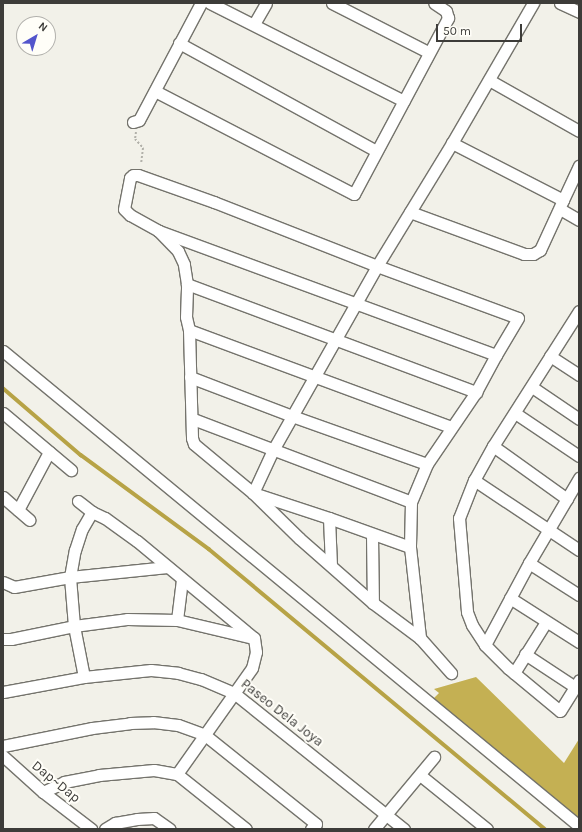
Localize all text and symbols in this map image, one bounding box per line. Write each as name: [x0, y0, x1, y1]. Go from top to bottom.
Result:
north arrow: [16, 16, 56, 56]
scale bar: [438, 16, 524, 42]
text: N: [36, 19, 50, 34]
text: 50 m: [443, 24, 471, 38]
street label: Paseo Dela Joya: [237, 676, 327, 750]
street label: Dap~Dap: [28, 757, 84, 807]

